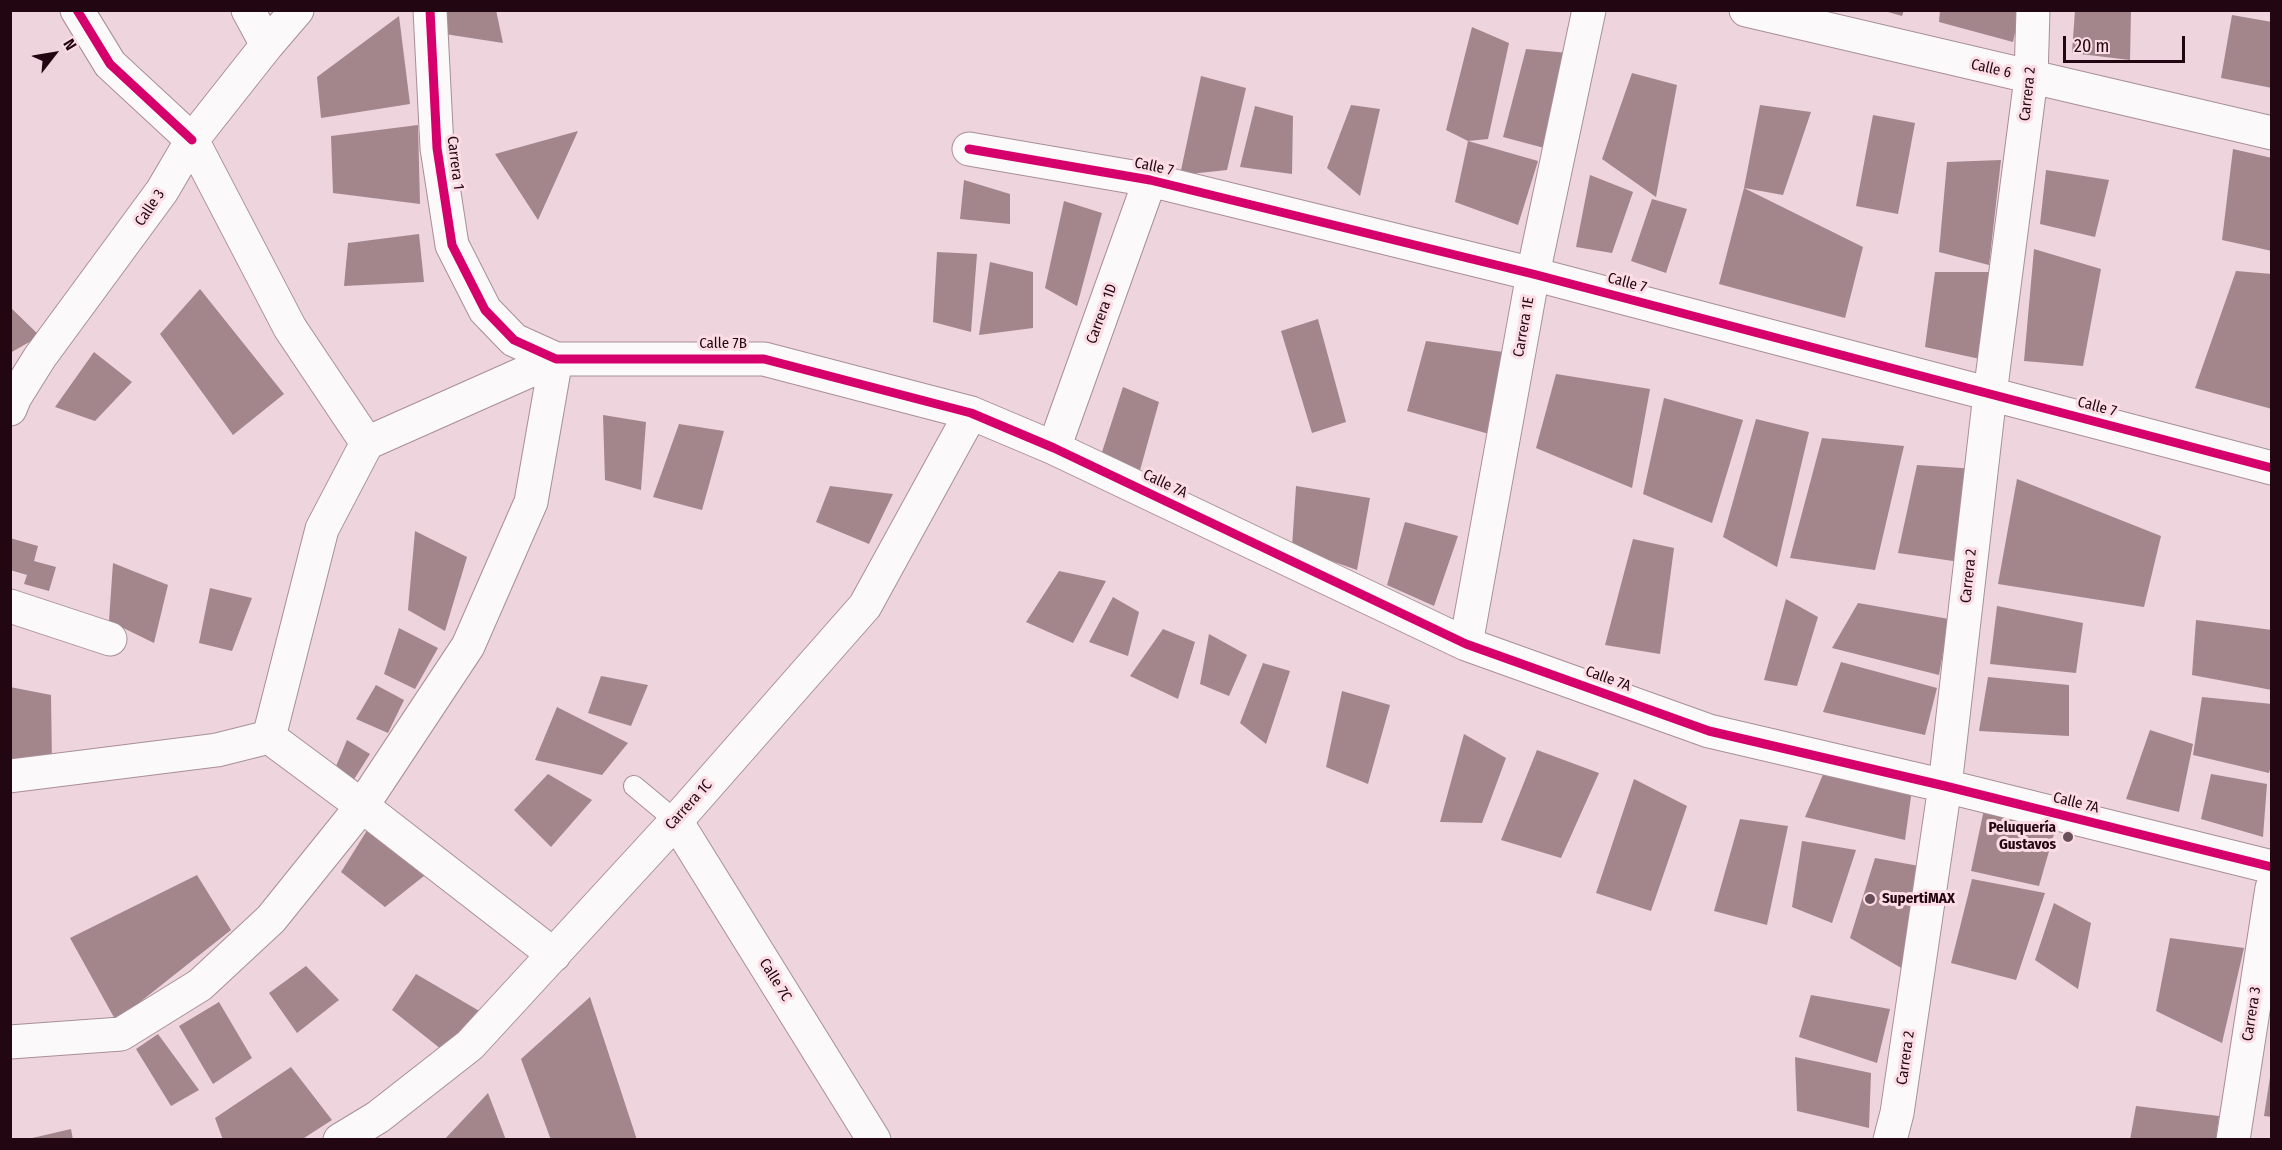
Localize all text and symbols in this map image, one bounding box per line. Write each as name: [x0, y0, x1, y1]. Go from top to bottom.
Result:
north arrow: [24, 24, 84, 84]
scale bar: [2066, 24, 2188, 62]
text: N: [59, 35, 80, 53]
text: 20 m: [2074, 35, 2109, 57]
street label: Calle 6: [1969, 56, 2013, 82]
street label: Carrera 2: [2016, 66, 2040, 122]
street label: Carrera 1: [443, 135, 467, 191]
street label: Calle 7: [1133, 154, 1175, 180]
street label: Calle 3: [131, 186, 169, 230]
street label: Calle 7: [1606, 269, 1648, 297]
street label: Carrera 1D: [1083, 282, 1121, 346]
street label: Carrera 1E: [1510, 295, 1538, 359]
street label: Calle 7B: [699, 335, 747, 353]
street label: Calle 7: [2076, 393, 2118, 421]
street label: Calle 7A: [1140, 466, 1190, 502]
street label: Carrera 2: [1957, 548, 1981, 604]
street label: Calle 7A: [1583, 663, 1633, 695]
street label: Carrera 1C: [662, 776, 716, 834]
street label: Calle 7A: [2051, 789, 2101, 817]
place label: Peluquería Gustavos: [1988, 819, 2056, 854]
marker: Peluquería Gustavos: [2061, 830, 2075, 844]
place label: SupertiMAX: [1882, 890, 1955, 908]
marker: SupertiMAX: [1863, 892, 1877, 906]
street label: Calle 7C: [755, 955, 795, 1005]
street label: Carrera 3: [2239, 986, 2265, 1042]
street label: Carrera 2: [1893, 1030, 1919, 1086]

